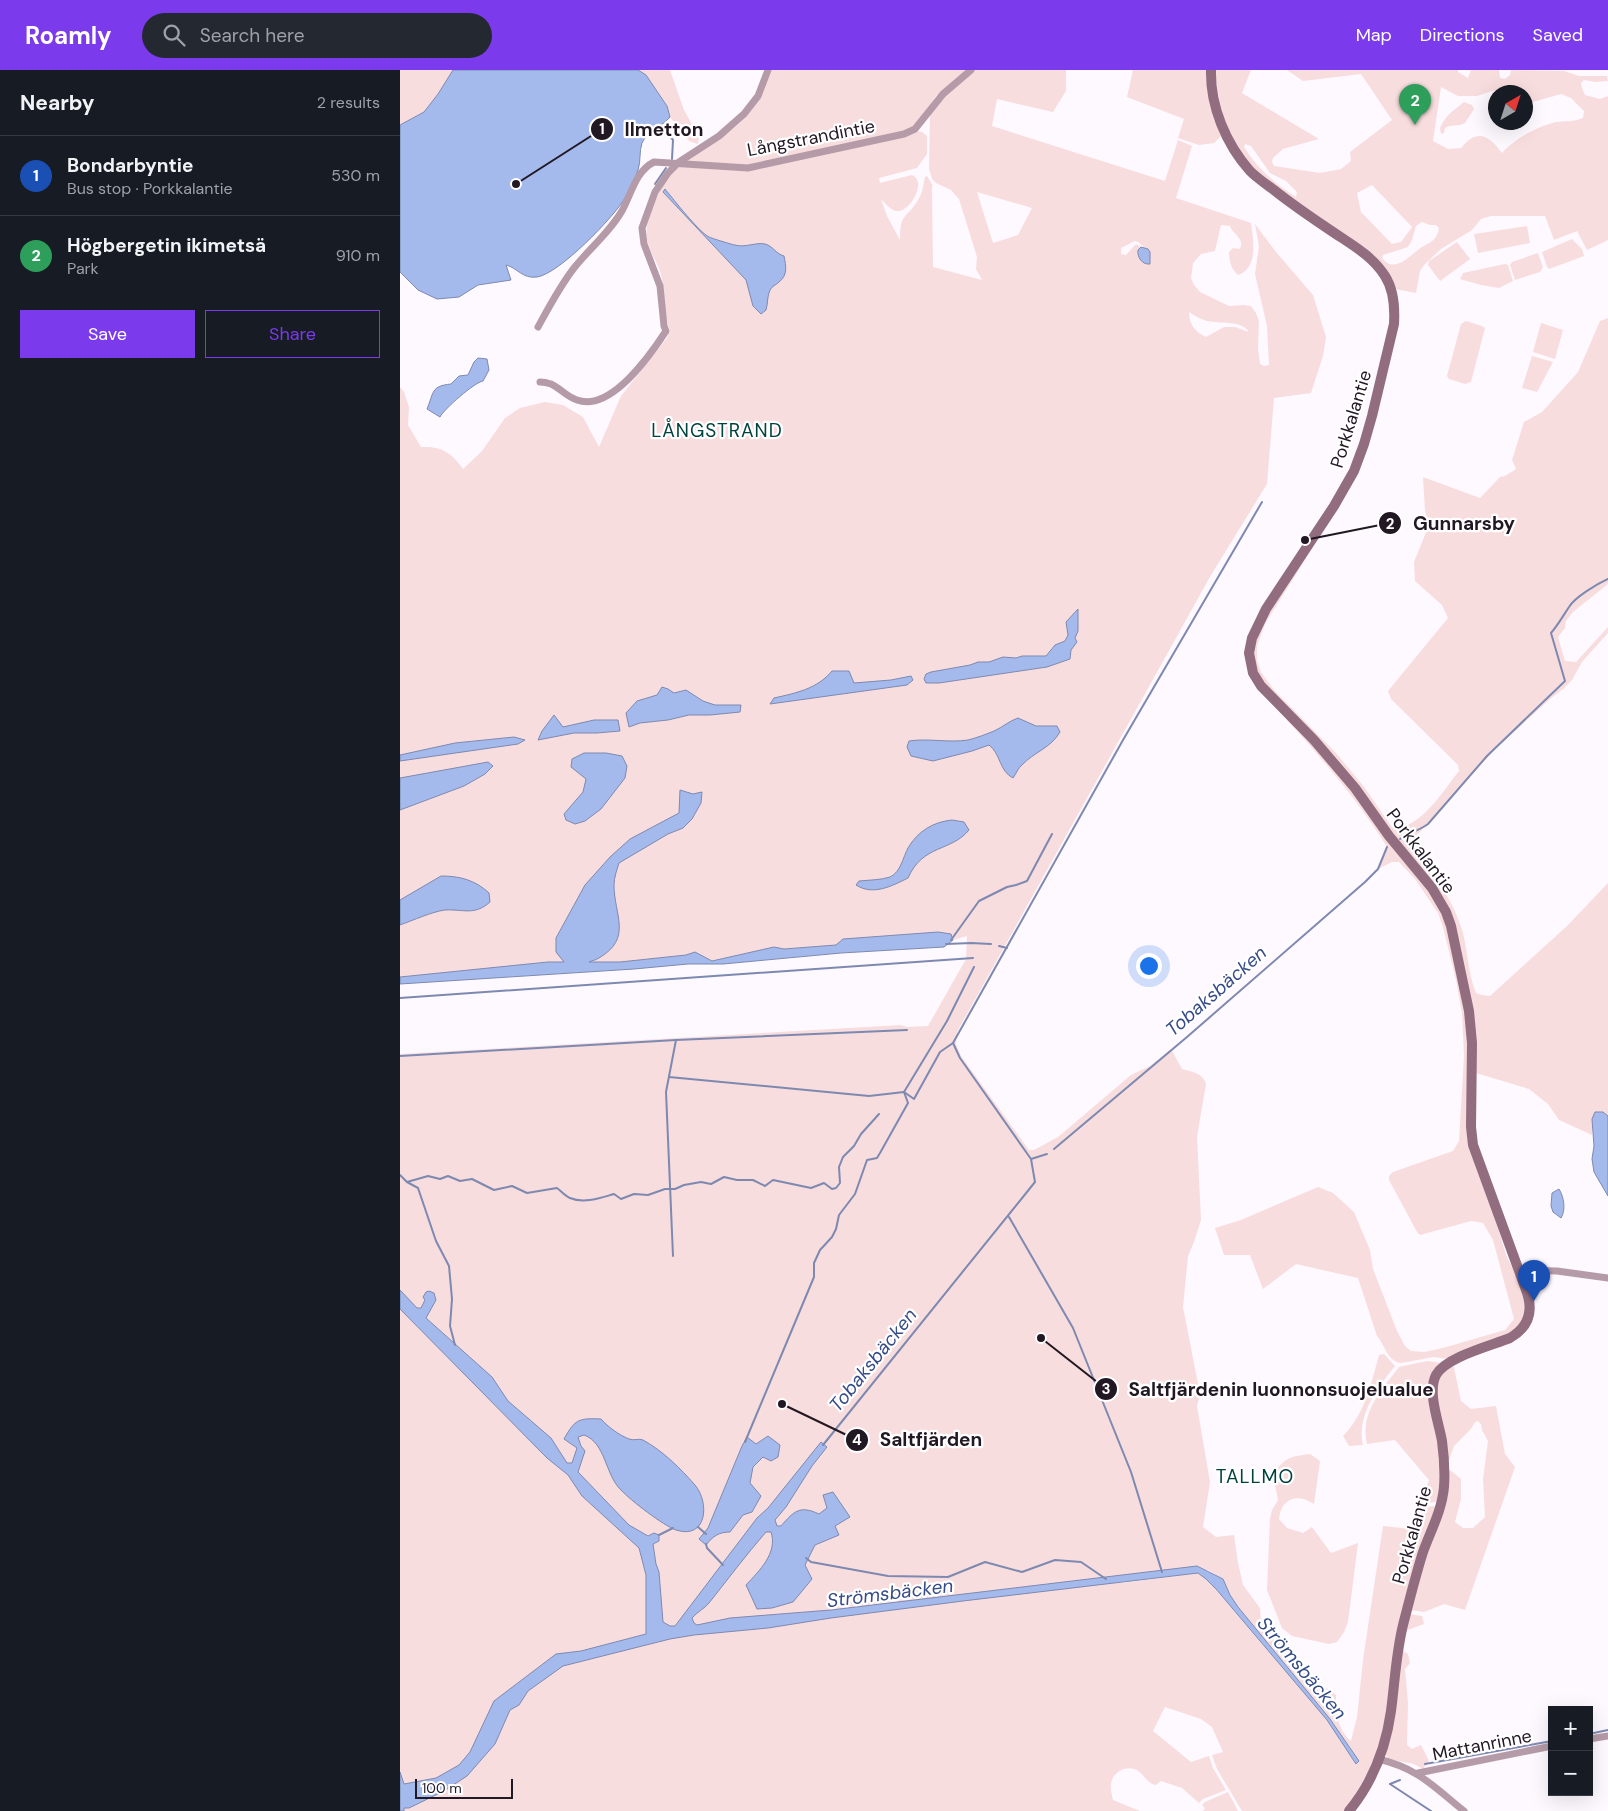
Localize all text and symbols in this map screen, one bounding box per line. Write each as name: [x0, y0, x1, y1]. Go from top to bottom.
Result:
search box: [142, 13, 492, 58]
text: Roamly: [25, 20, 112, 51]
icon: search: [160, 21, 188, 49]
text: Search here: [200, 23, 304, 48]
text: Map: [1356, 23, 1392, 47]
text: Directions: [1420, 23, 1505, 47]
text: Saved: [1533, 23, 1583, 47]
pin: 2: [1399, 84, 1431, 125]
north arrow: [1488, 85, 1533, 130]
text: Nearby: [20, 89, 94, 117]
text: 2 results: [317, 92, 380, 113]
callout: Ilmetton: [589, 112, 713, 146]
street label: Långstrandintie: [745, 114, 877, 162]
text: Ilmetton: [625, 117, 703, 142]
text: 1: [599, 119, 605, 139]
text: Bondarbyntie: [67, 153, 193, 178]
text: 1: [33, 165, 39, 186]
text: 530 m: [331, 165, 380, 186]
text: Bus stop · Porkkalantie: [67, 178, 233, 199]
text: Högbergetin ikimetsä: [67, 233, 266, 258]
text: 2: [31, 245, 41, 266]
text: 910 m: [336, 245, 380, 266]
text: Park: [67, 258, 99, 279]
button: Save: [20, 310, 195, 358]
button: Share: [205, 310, 380, 358]
street label: Porkkalantie: [1325, 367, 1377, 471]
district label: LÅNGSTRAND: [651, 418, 783, 443]
callout: Gunnarsby: [1378, 506, 1525, 540]
text: Gunnarsby: [1413, 511, 1516, 536]
text: 2: [1386, 514, 1395, 534]
street label: Porkkalantie: [1381, 804, 1461, 898]
water label: Tobaksbäcken: [1160, 940, 1272, 1042]
your location: [1136, 953, 1162, 979]
pin: 1: [1518, 1260, 1550, 1301]
water label: Tobaksbäcken: [824, 1303, 922, 1417]
callout: Saltfjärdenin luonnonsuojelualue: [1093, 1372, 1443, 1406]
text: Saltfjärdenin luonnonsuojelualue: [1128, 1377, 1434, 1402]
text: 3: [1101, 1379, 1111, 1399]
callout: Saltfjärden: [845, 1423, 992, 1457]
text: Saltfjärden: [880, 1427, 982, 1452]
text: 4: [852, 1430, 862, 1450]
district label: TALLMO: [1216, 1464, 1294, 1489]
street label: Porkkalantie: [1387, 1483, 1437, 1587]
water label: Strömsbäcken: [825, 1573, 955, 1613]
water label: Strömsbäcken: [1252, 1611, 1352, 1725]
map controls: [1548, 1706, 1593, 1796]
button: +: [1548, 1706, 1593, 1751]
street label: Mattanrinne: [1430, 1724, 1534, 1766]
button: −: [1548, 1751, 1593, 1796]
scale bar: [415, 1776, 512, 1799]
text: 100 m: [422, 1779, 462, 1797]

